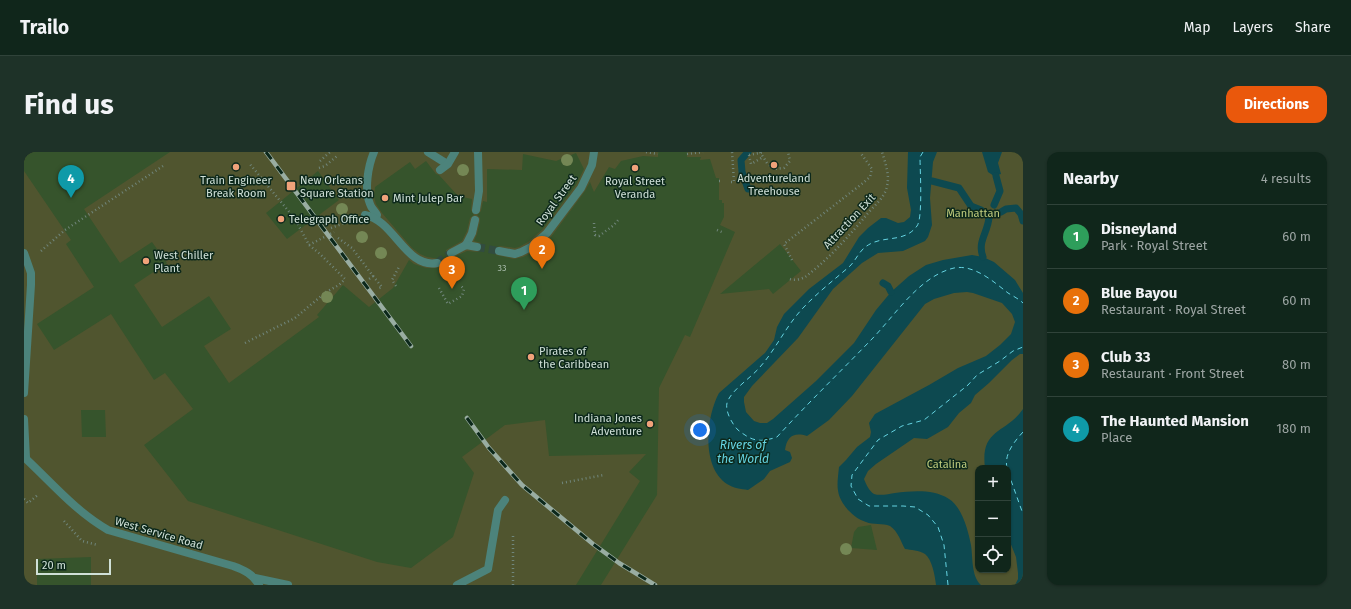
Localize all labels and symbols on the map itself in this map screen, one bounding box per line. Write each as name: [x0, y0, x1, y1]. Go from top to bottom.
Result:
marker: Adventureland Treehouse: [769, 160, 779, 170]
marker: Train Engineer Break Room: [231, 162, 241, 172]
marker: Royal Street Veranda: [630, 163, 640, 173]
pin: 4: [58, 165, 84, 198]
street label: Royal Street: [534, 172, 579, 228]
place label: Adventureland Treehouse: [737, 172, 811, 198]
place label: Train Engineer Break Room: [200, 174, 272, 200]
place label: New Orleans Square Station: [300, 174, 374, 200]
place label: Royal Street Veranda: [605, 175, 665, 201]
marker: New Orleans Square Station: [285, 180, 297, 192]
street label: Attraction Exit: [821, 191, 878, 252]
place label: Mint Julep Bar: [393, 192, 464, 205]
marker: Mint Julep Bar: [380, 193, 390, 203]
park label: Manhattan: [946, 207, 1000, 220]
place label: Telegraph Office: [289, 213, 369, 226]
marker: Telegraph Office: [276, 214, 286, 224]
pin: 2: [529, 236, 555, 269]
place label: West Chiller Plant: [154, 249, 214, 275]
marker: West Chiller Plant: [141, 256, 151, 266]
pin: 3: [439, 256, 465, 289]
house number: 33: [498, 263, 506, 273]
pin: 1: [511, 277, 537, 310]
place label: Pirates of the Caribbean: [539, 345, 609, 371]
marker: Pirates of the Caribbean: [526, 352, 536, 362]
place label: Indiana Jones Adventure: [574, 412, 642, 438]
marker: Indiana Jones Adventure: [645, 419, 655, 429]
your location: [690, 420, 710, 440]
water label: Rivers of the World: [717, 438, 769, 466]
park label: Catalina: [927, 458, 967, 471]
street label: West Service Road: [113, 515, 204, 552]
scale bar: [36, 557, 111, 576]

